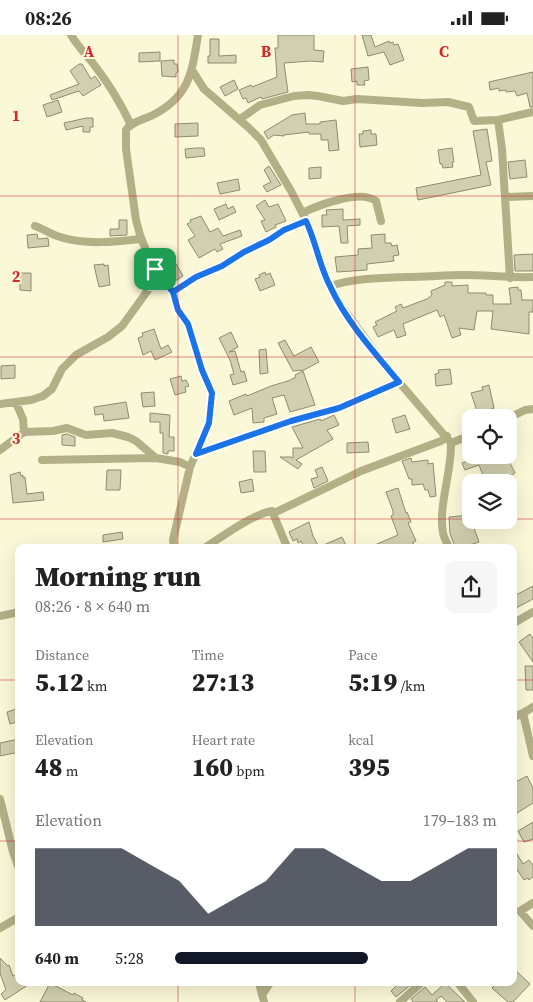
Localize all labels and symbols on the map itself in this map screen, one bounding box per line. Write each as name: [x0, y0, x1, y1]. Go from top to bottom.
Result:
text: A: [84, 40, 95, 62]
text: B: [261, 40, 272, 62]
text: C: [439, 40, 449, 62]
text: 1: [12, 104, 20, 126]
pin: [134, 248, 176, 290]
text: 2: [12, 265, 21, 287]
text: 3: [12, 427, 21, 449]

